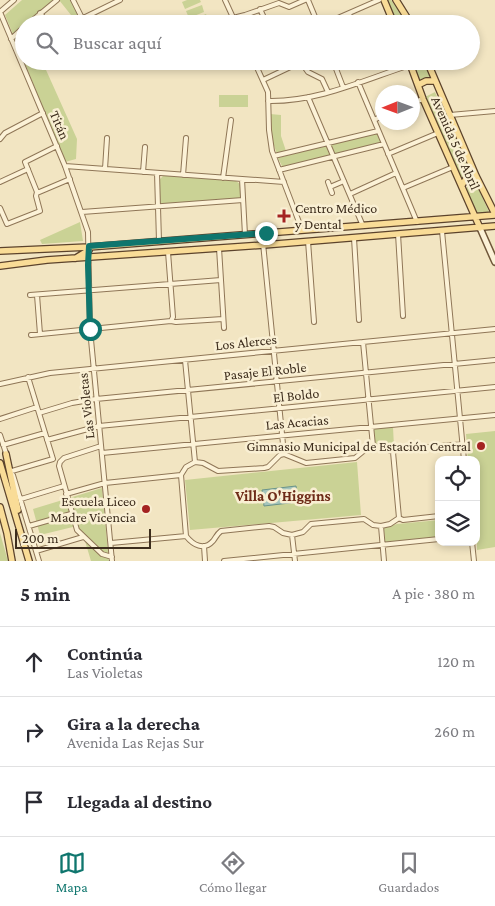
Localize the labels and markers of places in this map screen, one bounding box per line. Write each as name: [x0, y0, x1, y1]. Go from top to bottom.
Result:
place label: Centro Médico y Dental: [294, 200, 377, 232]
marker: Centro Médico y Dental: [277, 209, 291, 223]
place label: Gimnasio Municipal de Estación Central: [246, 438, 471, 454]
marker: Gimnasio Municipal de Estación Central: [475, 440, 487, 452]
place label: Escuela Liceo Madre Vicencia: [50, 493, 137, 525]
marker: Escuela Liceo Madre Vicencia: [140, 503, 152, 515]

